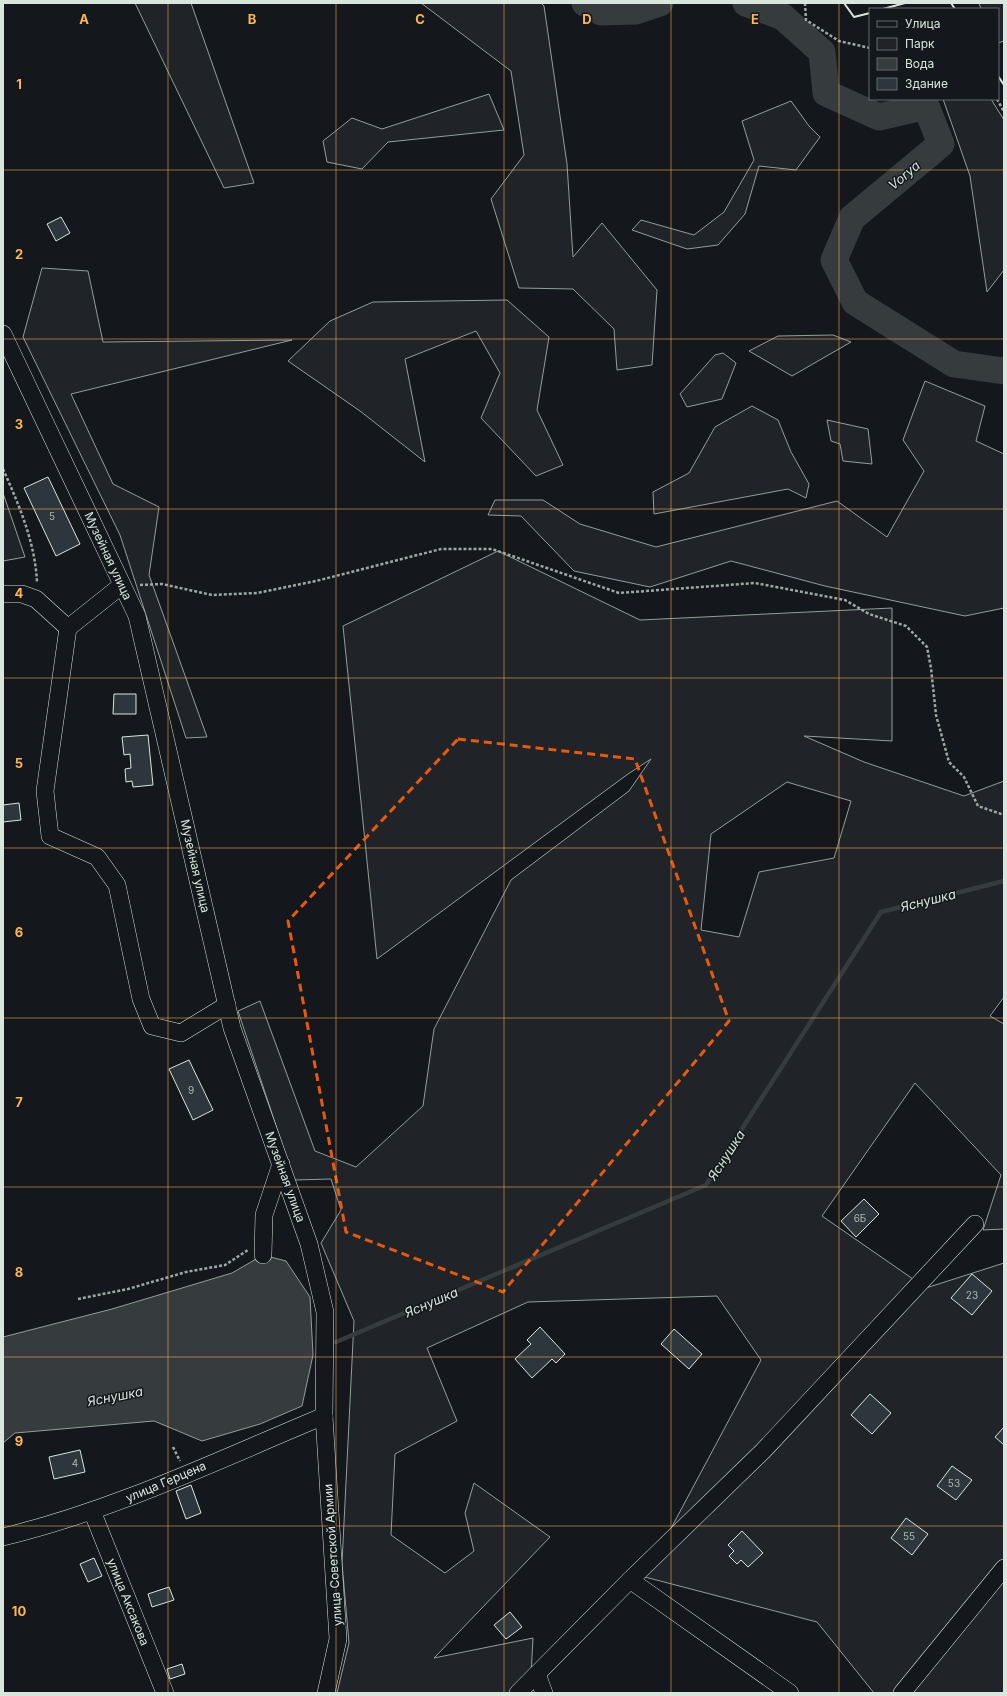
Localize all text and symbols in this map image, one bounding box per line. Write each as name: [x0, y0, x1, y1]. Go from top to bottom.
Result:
legend: [869, 8, 999, 100]
text: A: [79, 11, 89, 27]
text: B: [248, 11, 257, 27]
text: C: [415, 11, 425, 27]
text: D: [582, 11, 592, 27]
text: E: [751, 11, 759, 27]
text: Улица: [905, 16, 940, 31]
text: Парк: [905, 36, 935, 51]
text: Вода: [905, 56, 934, 71]
text: 1: [16, 76, 22, 92]
text: Здание: [905, 76, 948, 91]
water label: Vorya: [885, 157, 923, 193]
text: 2: [15, 246, 23, 262]
text: 3: [15, 416, 23, 432]
street label: Музейная улица: [81, 509, 135, 602]
house number: 5: [49, 510, 55, 522]
text: 4: [15, 585, 24, 601]
text: 5: [15, 755, 23, 771]
street label: Музейная улица: [177, 818, 214, 914]
water label: Яснушка: [898, 885, 957, 915]
text: 6: [15, 924, 23, 940]
house number: 9: [188, 1084, 194, 1096]
text: 7: [15, 1094, 23, 1110]
water label: Яснушка: [703, 1127, 748, 1184]
street label: Музейная улица: [262, 1129, 309, 1224]
house number: 6Б: [854, 1212, 866, 1224]
text: 8: [15, 1264, 23, 1280]
water label: Яснушка: [401, 1284, 460, 1321]
house number: 23: [966, 1289, 978, 1301]
water label: Яснушка: [85, 1383, 144, 1409]
text: 9: [15, 1433, 23, 1449]
house number: 4: [72, 1457, 78, 1469]
street label: улица Герцена: [123, 1458, 208, 1505]
house number: 53: [948, 1477, 960, 1489]
street label: улица Советской Армии: [320, 1483, 345, 1627]
house number: 55: [903, 1530, 915, 1542]
street label: улица Аксакова: [104, 1556, 153, 1648]
text: 10: [12, 1603, 26, 1619]

